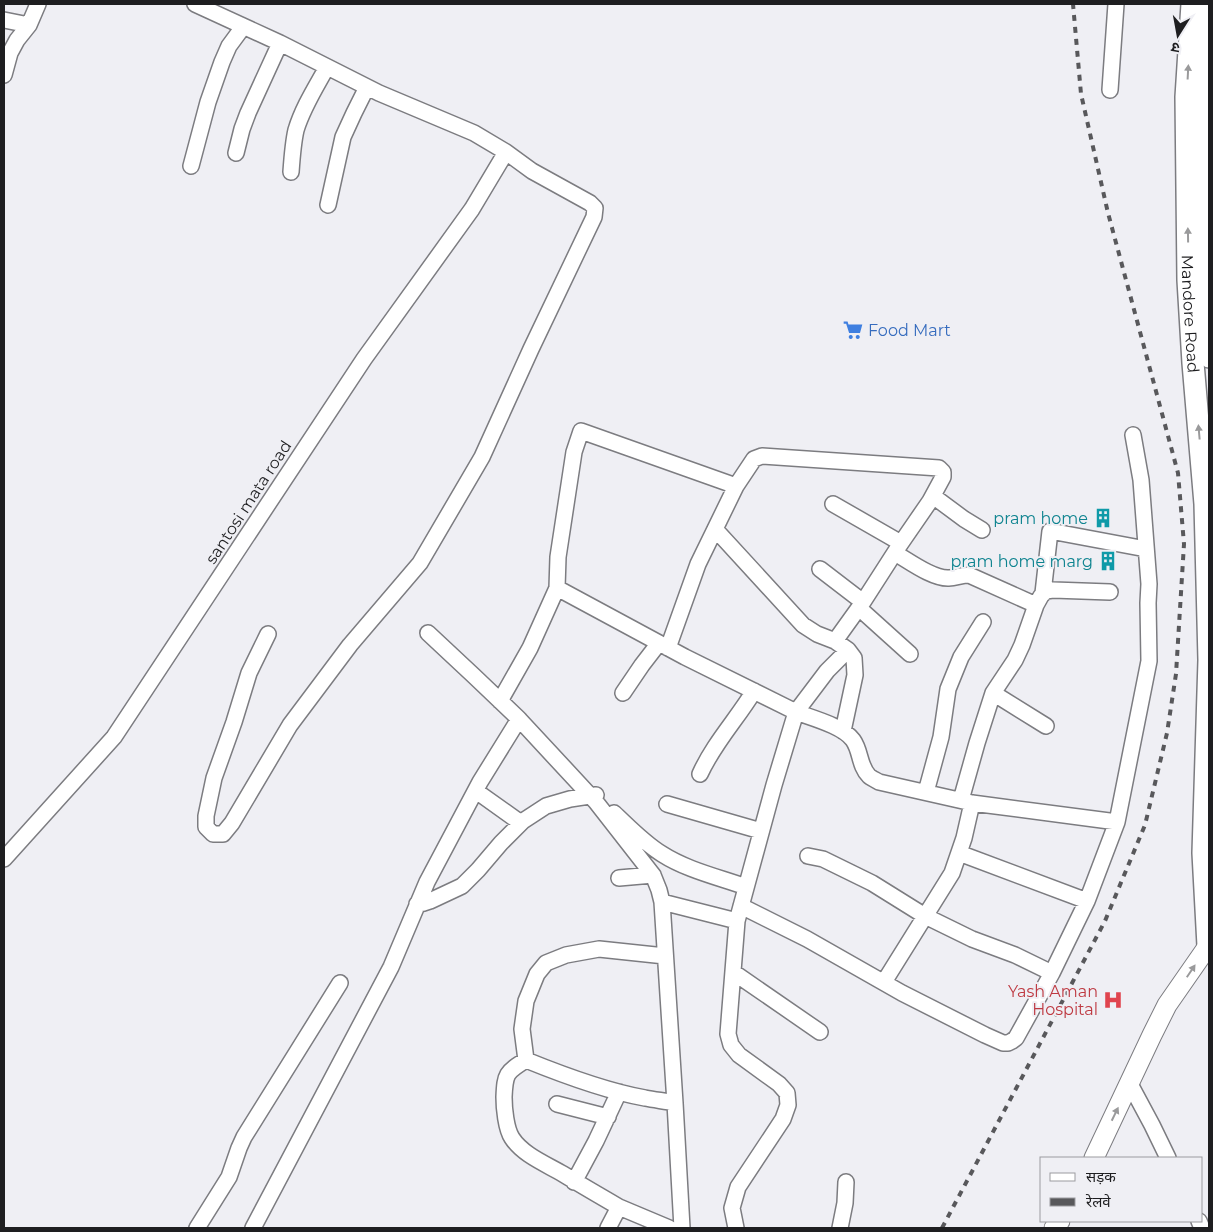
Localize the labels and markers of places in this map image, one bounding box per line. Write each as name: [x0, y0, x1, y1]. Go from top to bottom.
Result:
supermarket icon: Food Mart: [842, 319, 864, 341]
place label: Food Mart: [868, 321, 951, 340]
building icon: pram home: [1092, 507, 1114, 529]
place label: pram home: [993, 509, 1088, 528]
building icon: pram home marg: [1097, 550, 1119, 572]
place label: pram home marg: [951, 552, 1093, 571]
place label: Yash Aman Hospital: [1008, 982, 1098, 1019]
hospital icon: Yash Aman Hospital: [1102, 989, 1124, 1011]

